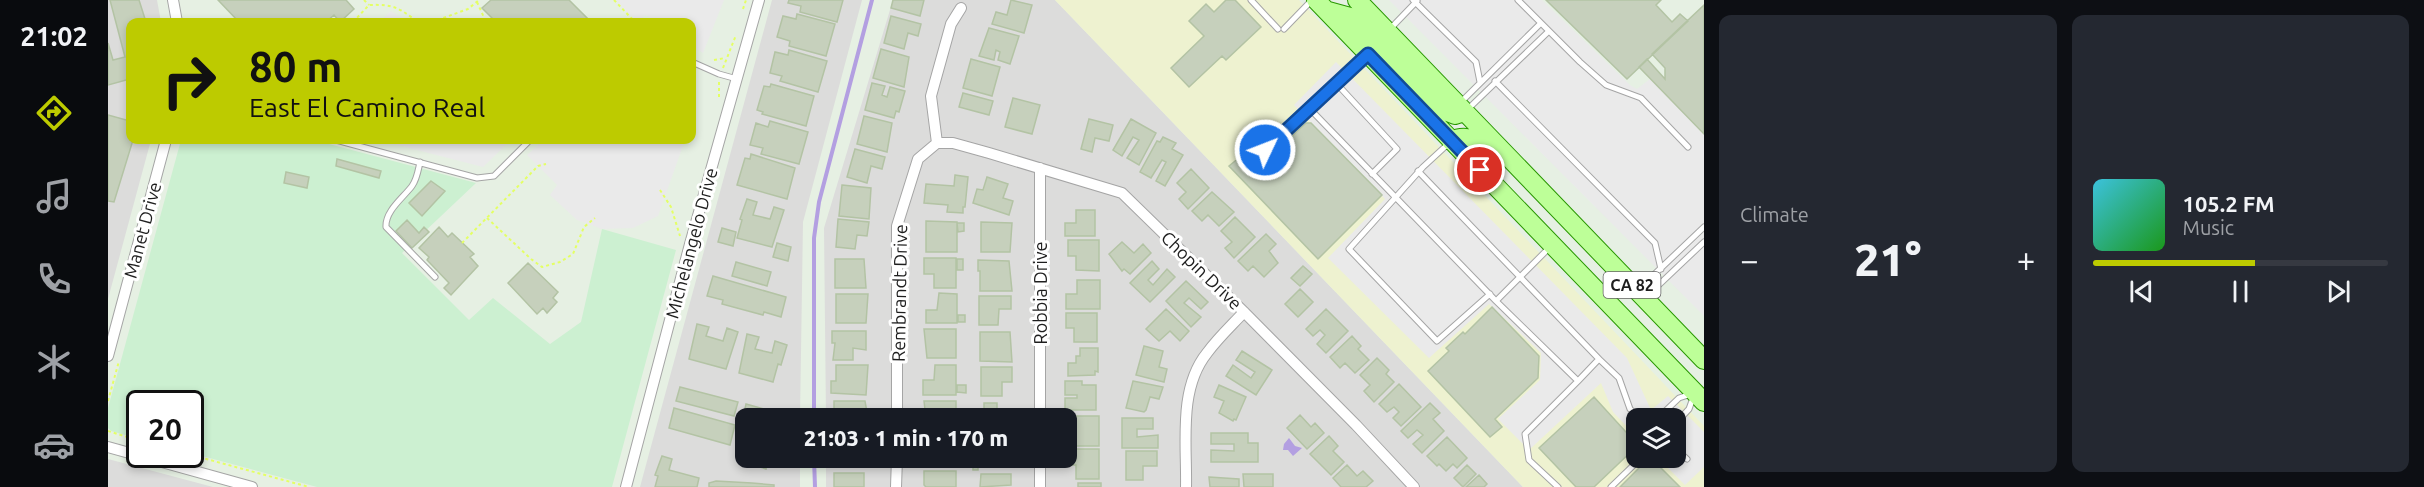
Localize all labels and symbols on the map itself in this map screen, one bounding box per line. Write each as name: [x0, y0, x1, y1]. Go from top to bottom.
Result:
position arrow: [1233, 118, 1297, 182]
pin: [1454, 144, 1505, 195]
street label: Michelangelo Drive: [661, 166, 721, 320]
street label: Manet Drive: [120, 180, 164, 280]
street label: Rembrandt Drive: [888, 224, 910, 362]
street label: Chopin Drive: [1158, 227, 1246, 313]
street label: Robbia Drive: [1030, 241, 1050, 345]
road number: CA 82: [1604, 272, 1660, 298]
speed limit sign: 20: [126, 390, 204, 468]

